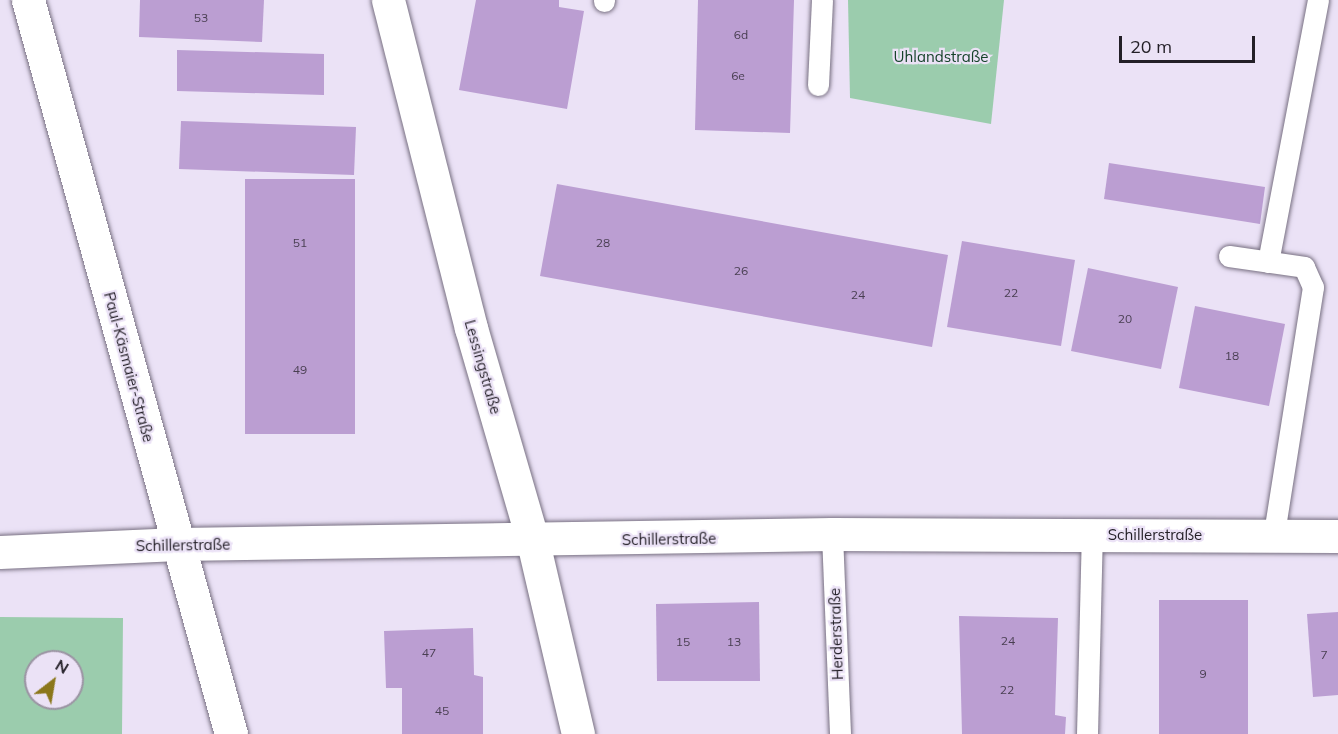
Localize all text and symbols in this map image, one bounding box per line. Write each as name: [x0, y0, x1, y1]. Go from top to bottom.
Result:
house number: 53: [194, 11, 208, 25]
scale bar: [1122, 24, 1258, 62]
house number: 6d: [734, 28, 748, 42]
text: 20 m: [1130, 35, 1172, 58]
park label: Uhlandstraße: [894, 48, 988, 66]
house number: 6e: [731, 69, 745, 83]
house number: 51: [293, 236, 307, 250]
house number: 28: [596, 236, 610, 250]
house number: 26: [734, 264, 748, 278]
house number: 22: [1004, 286, 1018, 300]
house number: 24: [851, 288, 865, 302]
street label: Paul-Käsmaier-Straße: [100, 290, 158, 444]
house number: 20: [1118, 312, 1132, 326]
street label: Lessingstraße: [461, 318, 505, 416]
house number: 18: [1225, 349, 1239, 363]
house number: 49: [293, 363, 307, 377]
street label: Schillerstraße: [1108, 526, 1202, 544]
street label: Schillerstraße: [622, 529, 716, 549]
street label: Schillerstraße: [136, 535, 230, 555]
street label: Herderstraße: [825, 588, 847, 680]
house number: 24: [1001, 634, 1015, 648]
house number: 15: [676, 635, 690, 649]
house number: 13: [727, 635, 741, 649]
house number: 47: [422, 646, 436, 660]
house number: 7: [1320, 648, 1328, 662]
north arrow: [24, 650, 84, 710]
text: N: [52, 655, 73, 678]
house number: 9: [1199, 667, 1207, 681]
house number: 22: [1000, 683, 1014, 697]
house number: 45: [435, 704, 449, 718]

